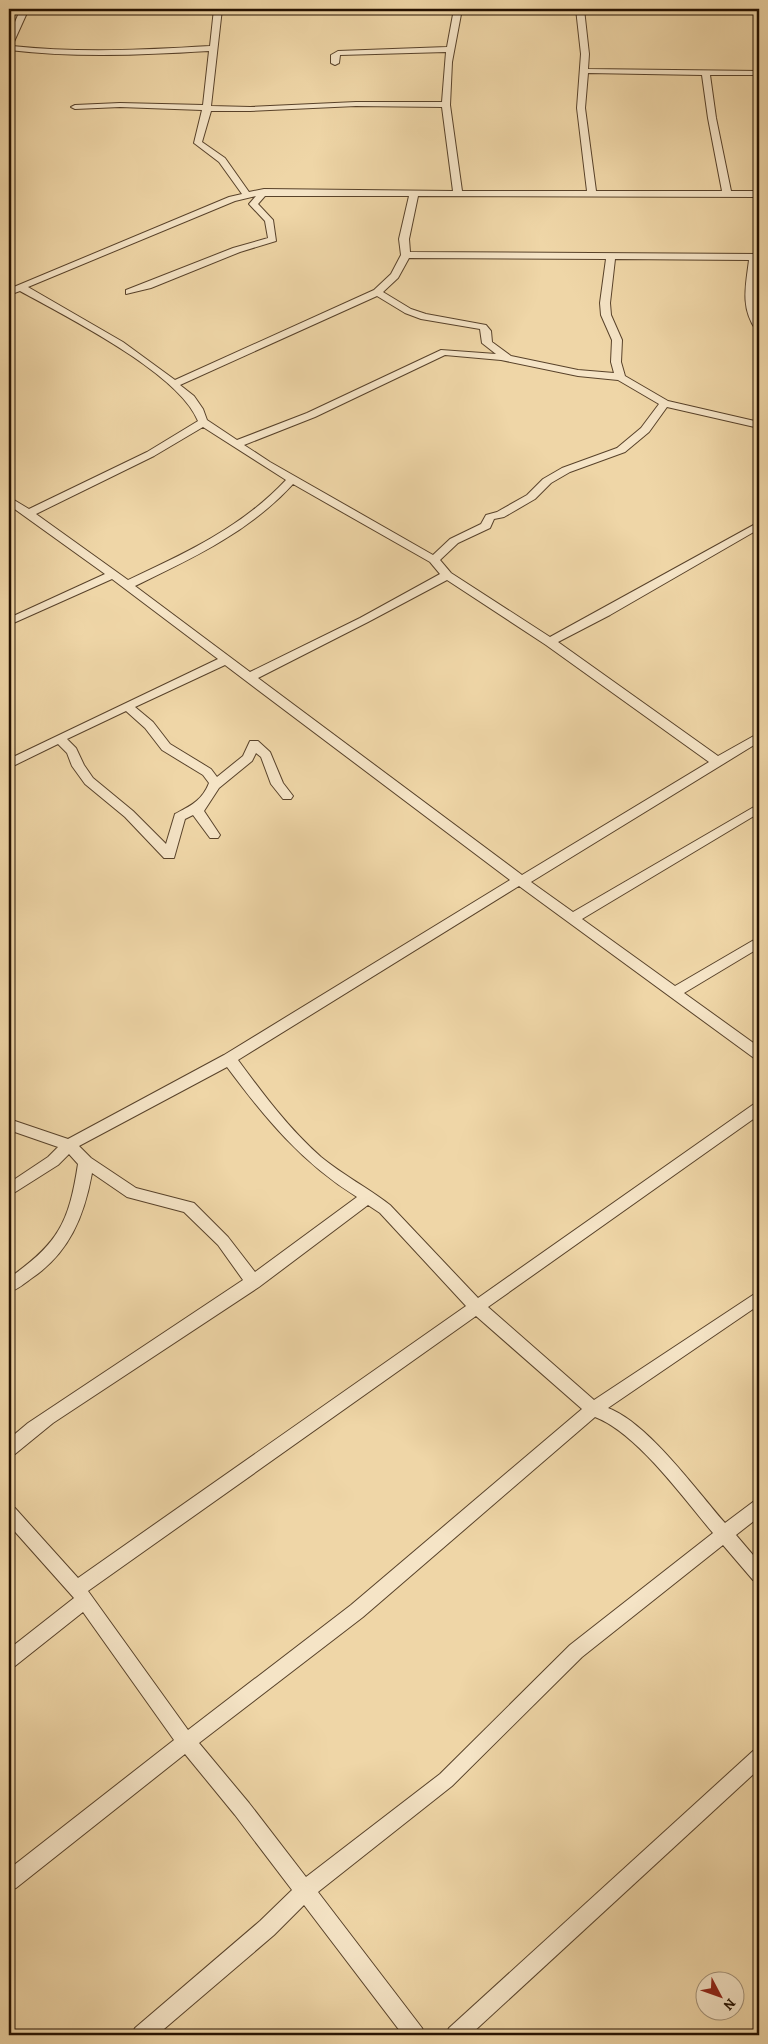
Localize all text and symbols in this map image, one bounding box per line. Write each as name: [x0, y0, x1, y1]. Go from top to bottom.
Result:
north arrow: [696, 1972, 746, 2022]
text: N: [719, 1994, 740, 2014]

